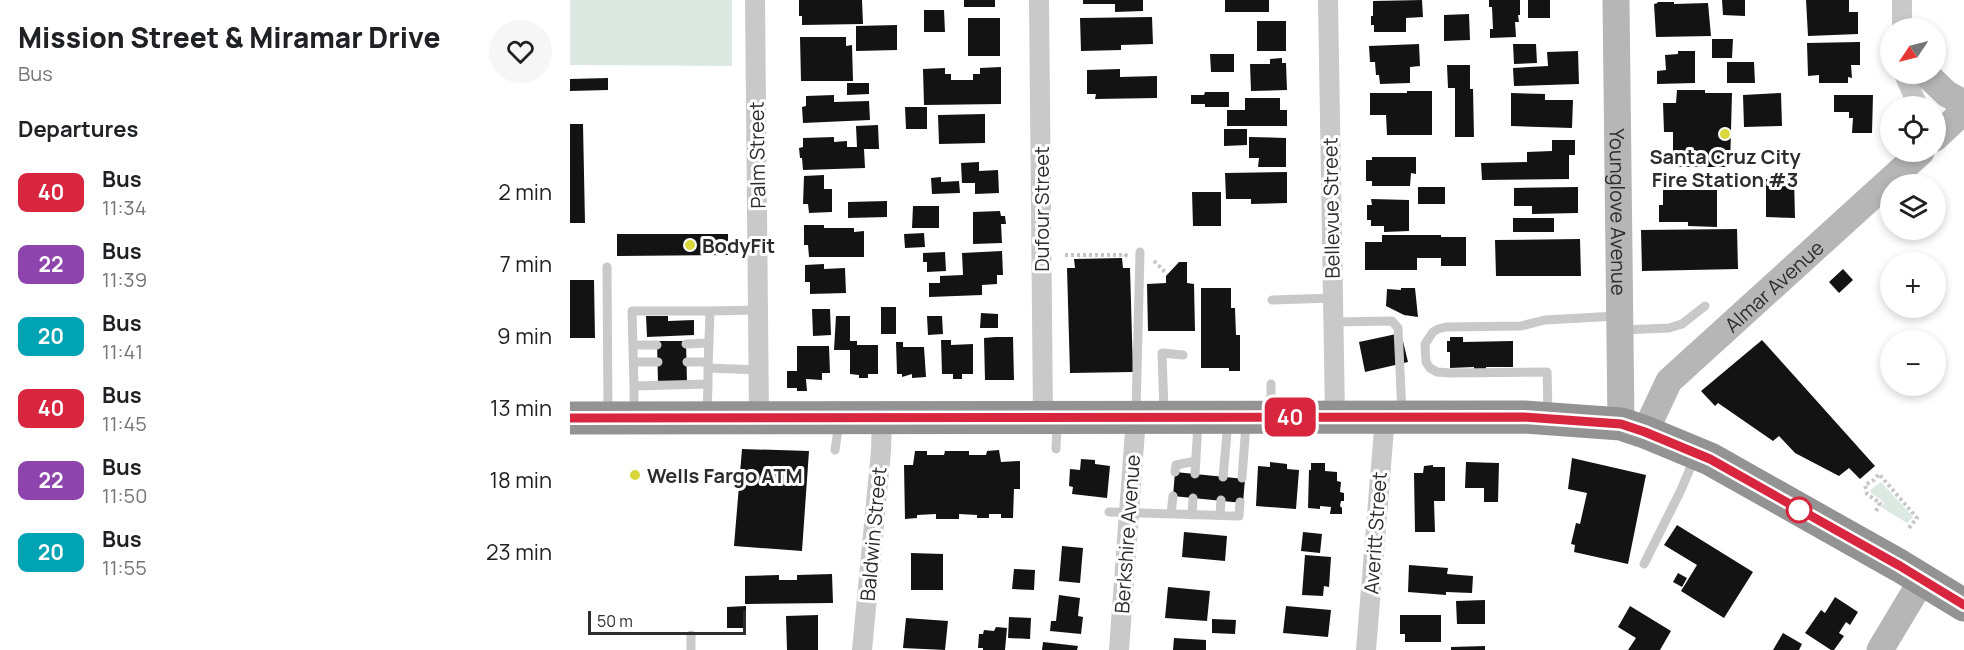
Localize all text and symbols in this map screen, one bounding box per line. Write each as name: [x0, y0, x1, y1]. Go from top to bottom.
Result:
text: Mission Street & Miramar Drive: [18, 18, 440, 56]
north arrow: [1880, 18, 1946, 84]
map controls: [1880, 18, 1946, 396]
button: heart: [489, 20, 552, 83]
text: Bus: [18, 60, 53, 87]
button: locate: [1880, 96, 1946, 162]
street label: Palm Street: [743, 101, 771, 209]
text: Departures: [18, 114, 138, 144]
marker: Santa Cruz City Fire Station #3: [1718, 127, 1732, 141]
street label: Younglove Avenue: [1604, 128, 1633, 296]
street label: Bellevue Street: [1316, 137, 1346, 279]
place label: Santa Cruz City Fire Station #3: [1649, 143, 1801, 193]
street label: Dufour Street: [1028, 146, 1055, 272]
text: Bus: [102, 164, 142, 194]
button: layers: [1880, 174, 1946, 240]
text: 2 min: [498, 177, 552, 207]
text: 40: [38, 178, 64, 206]
text: 11:34: [102, 194, 146, 221]
place label: BodyFit: [702, 232, 775, 259]
street label: Almar Avenue: [1718, 234, 1829, 338]
text: Bus: [102, 236, 142, 266]
marker: BodyFit: [683, 238, 697, 252]
text: 7 min: [500, 249, 552, 279]
text: 22: [38, 250, 64, 278]
button: +: [1880, 252, 1946, 318]
text: 11:39: [102, 266, 147, 293]
text: Bus: [102, 308, 142, 338]
text: 9 min: [497, 321, 552, 351]
text: 20: [38, 322, 64, 350]
button: −: [1880, 330, 1946, 396]
text: 11:41: [102, 338, 143, 365]
text: Bus: [102, 380, 142, 410]
text: 13 min: [490, 393, 552, 423]
text: 40: [38, 394, 64, 422]
line badge: 40: [1263, 398, 1317, 436]
text: 40: [1277, 403, 1303, 431]
text: 11:45: [102, 410, 147, 437]
text: Bus: [102, 452, 142, 482]
street label: Berkshire Avenue: [1108, 454, 1146, 614]
place label: Wells Fargo ATM: [647, 462, 803, 489]
text: 18 min: [489, 465, 552, 495]
text: 22: [38, 466, 64, 494]
street label: Baldwin Street: [854, 466, 892, 602]
marker: Wells Fargo ATM: [628, 468, 642, 482]
street label: Averitt Street: [1357, 471, 1393, 595]
text: 11:50: [102, 482, 147, 509]
unlabelled marker: [1786, 497, 1812, 523]
text: Bus: [102, 524, 142, 554]
text: 23 min: [486, 537, 552, 567]
text: 20: [38, 538, 64, 566]
text: 11:55: [102, 554, 147, 581]
scale bar: [588, 608, 746, 636]
text: 50 m: [597, 610, 633, 632]

